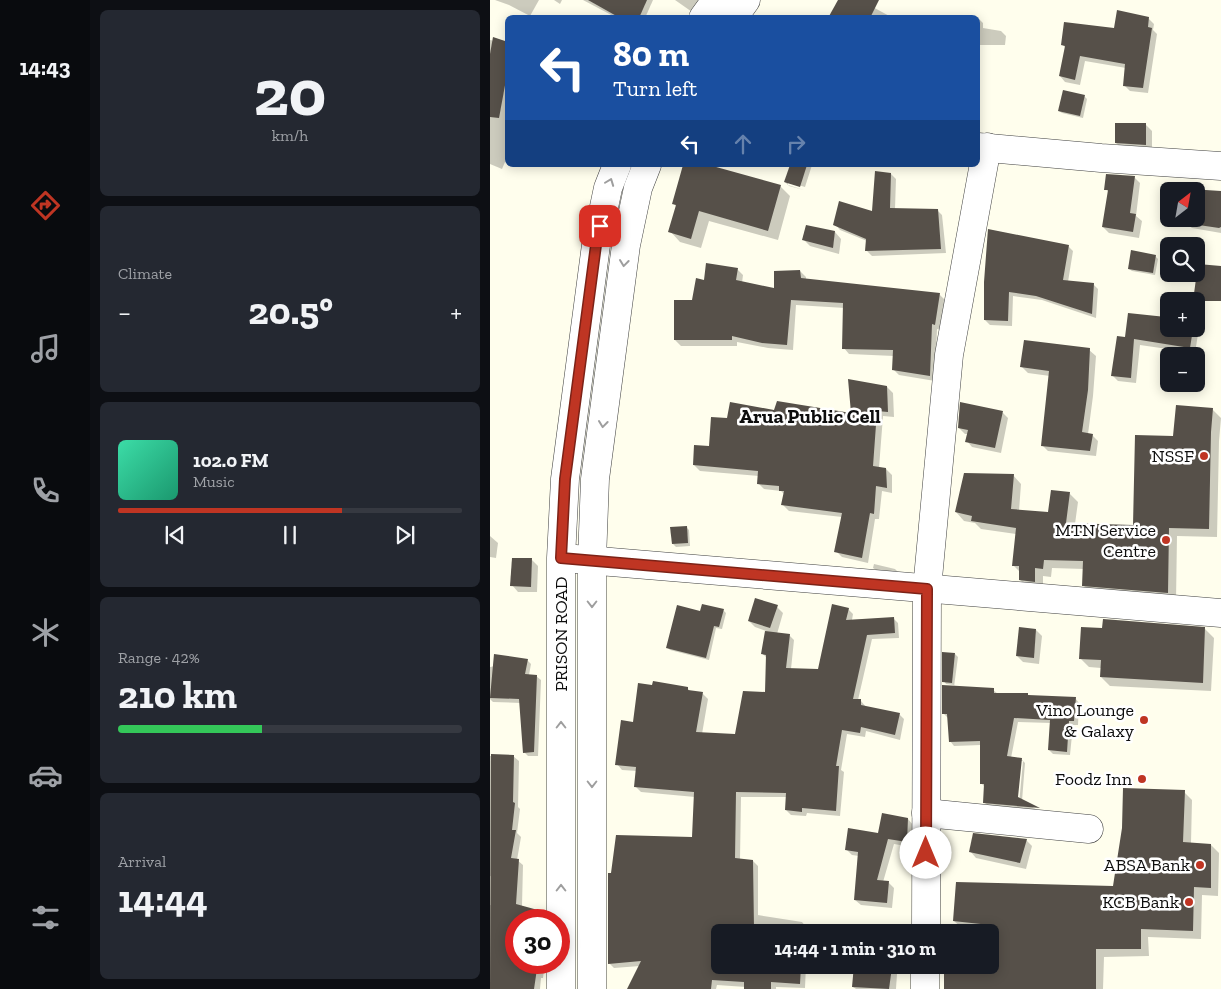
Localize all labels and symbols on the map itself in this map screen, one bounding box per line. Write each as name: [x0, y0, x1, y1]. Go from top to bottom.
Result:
one-way arrow: [604, 178, 614, 186]
north arrow: [1160, 182, 1205, 228]
pin: [579, 205, 621, 247]
one-way arrow: [619, 259, 630, 267]
district label: Arua Public Cell: [739, 404, 881, 428]
one-way arrow: [598, 420, 608, 429]
place label: NSSF: [1151, 445, 1194, 467]
marker: NSSF: [1198, 450, 1210, 462]
place label: MTN Service Centre: [1055, 519, 1156, 562]
marker: MTN Service Centre: [1160, 534, 1172, 546]
street label: PRISON ROAD: [550, 577, 572, 691]
one-way arrow: [587, 600, 597, 608]
place label: Vino Lounge & Galaxy: [1035, 699, 1135, 742]
marker: Vino Lounge & Galaxy: [1138, 714, 1150, 726]
one-way arrow: [556, 721, 566, 729]
place label: Foodz Inn: [1055, 768, 1133, 790]
marker: Foodz Inn: [1136, 773, 1148, 785]
one-way arrow: [587, 780, 597, 788]
position arrow: [899, 826, 951, 878]
place label: ABSA Bank: [1104, 854, 1191, 876]
marker: ABSA Bank: [1194, 859, 1206, 871]
one-way arrow: [556, 884, 566, 892]
place label: KCB Bank: [1102, 891, 1180, 913]
marker: KCB Bank: [1183, 896, 1195, 908]
speed limit sign: 30: [505, 909, 570, 974]

